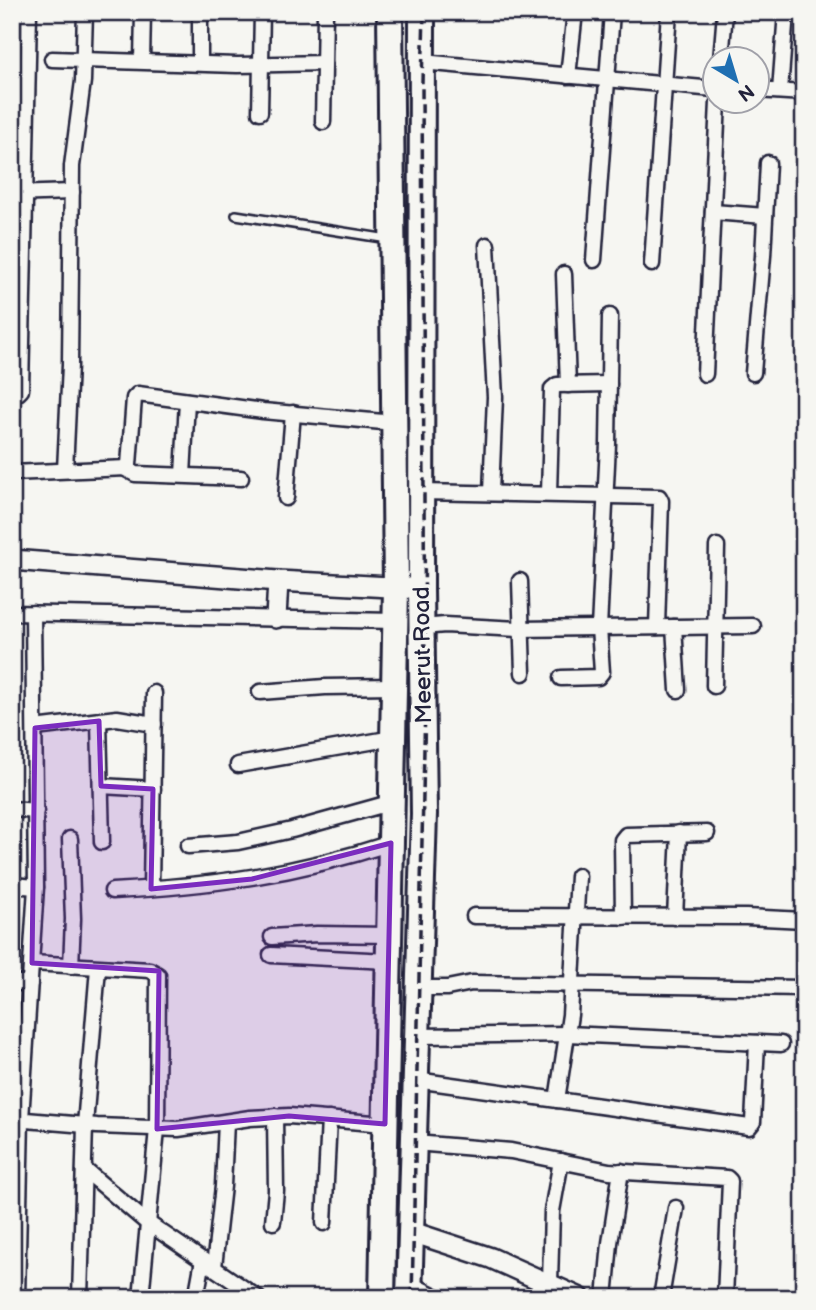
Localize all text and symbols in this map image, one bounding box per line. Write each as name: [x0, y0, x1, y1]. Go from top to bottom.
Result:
north arrow: [700, 46, 770, 116]
text: N: [733, 79, 758, 106]
street label: Meerut Road: [408, 586, 438, 724]

